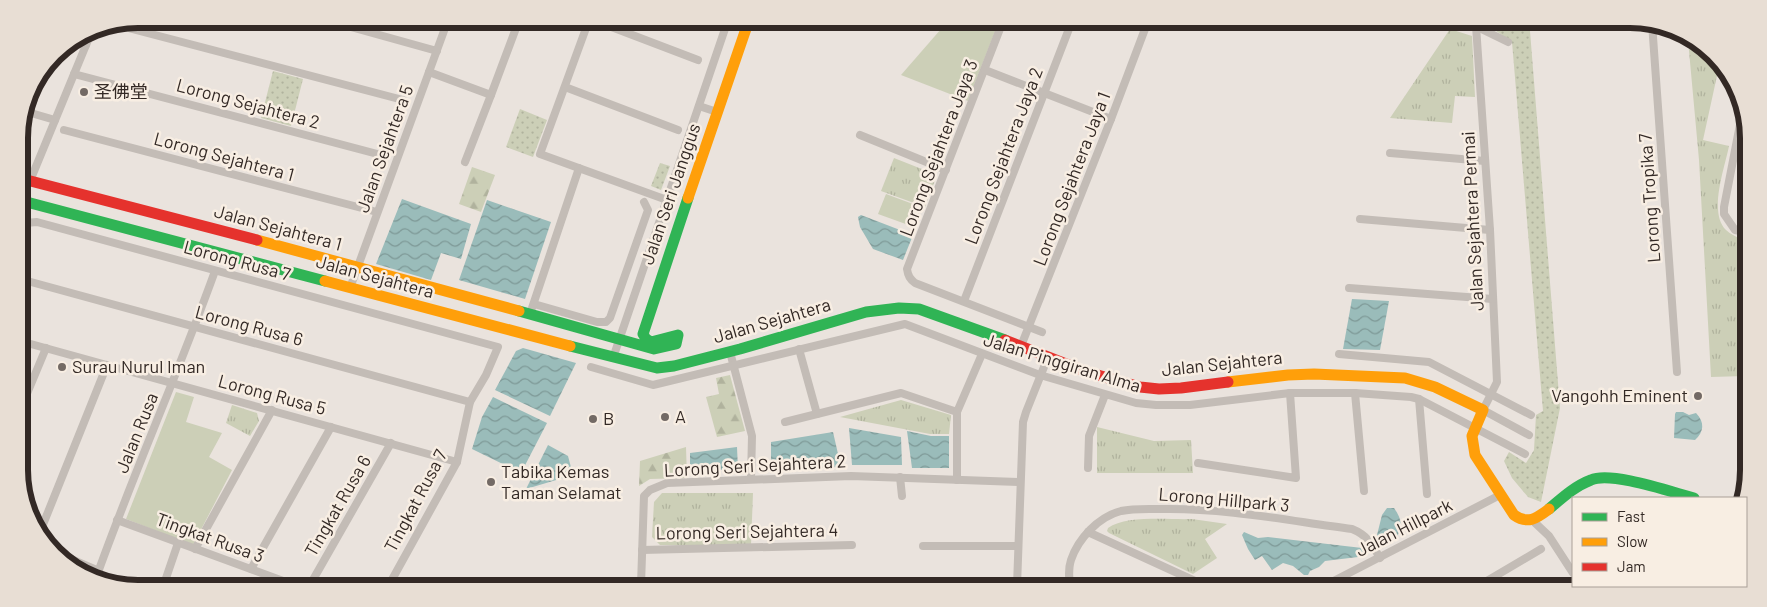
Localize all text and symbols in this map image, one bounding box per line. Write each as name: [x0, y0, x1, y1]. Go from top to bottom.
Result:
street label: Lorong Sejahtera Jaya 3: [894, 56, 982, 239]
street label: Lorong Sejahtera Jaya 2: [959, 64, 1047, 247]
street label: Lorong Sejahtera 2: [174, 73, 322, 133]
place label: 圣佛堂: [94, 80, 148, 102]
street label: Jalan Sejahtera 5: [351, 82, 417, 215]
marker: 圣佛堂: [78, 86, 90, 98]
street label: Lorong Sejahtera Jaya 1: [1028, 89, 1114, 269]
street label: Jalan Seri Janggus: [636, 120, 705, 267]
street label: Lorong Sejahtera 1: [152, 127, 297, 185]
street label: Jalan Sejahtera Permai: [1456, 131, 1488, 311]
street label: Lorong Tropika 7: [1633, 132, 1664, 263]
street label: Jalan Sejahtera 1: [212, 199, 344, 255]
street label: Lorong Rusa 7: [181, 235, 294, 285]
street label: Jalan Sejahtera: [314, 250, 437, 302]
street label: Jalan Sejahtera: [710, 293, 833, 347]
street label: Lorong Rusa 6: [193, 300, 306, 350]
street label: Jalan Pinggiran Alma: [981, 328, 1144, 396]
street label: Jalan Sejahtera: [1160, 346, 1283, 380]
place label: Surau Nurul Iman: [72, 355, 205, 377]
marker: Surau Nurul Iman: [56, 361, 68, 373]
street label: Lorong Rusa 5: [216, 369, 329, 419]
place label: Vangohh Eminent: [1551, 384, 1688, 406]
street label: Jalan Rusa: [110, 389, 162, 476]
marker: Vangohh Eminent: [1692, 390, 1704, 402]
place label: A: [675, 405, 686, 427]
place label: B: [603, 407, 614, 429]
marker: A: [659, 411, 671, 423]
marker: B: [587, 413, 599, 425]
street label: Tingkat Rusa 7: [379, 445, 452, 555]
street label: Lorong Seri Sejahtera 2: [663, 449, 847, 481]
street label: Tingkat Rusa 6: [299, 451, 375, 560]
place label: Tabika Kemas Taman Selamat: [501, 460, 622, 503]
marker: Tabika Kemas Taman Selamat: [485, 476, 497, 488]
street label: Lorong Hillpark 3: [1158, 482, 1291, 516]
street label: Jalan Hillpark: [1352, 493, 1456, 561]
legend: [1572, 497, 1747, 587]
street label: Tingkat Rusa 3: [153, 507, 267, 567]
text: Fast: [1617, 507, 1645, 525]
street label: Lorong Seri Sejahtera 4: [655, 518, 838, 544]
text: Slow: [1617, 532, 1648, 550]
text: Jam: [1617, 557, 1646, 575]

